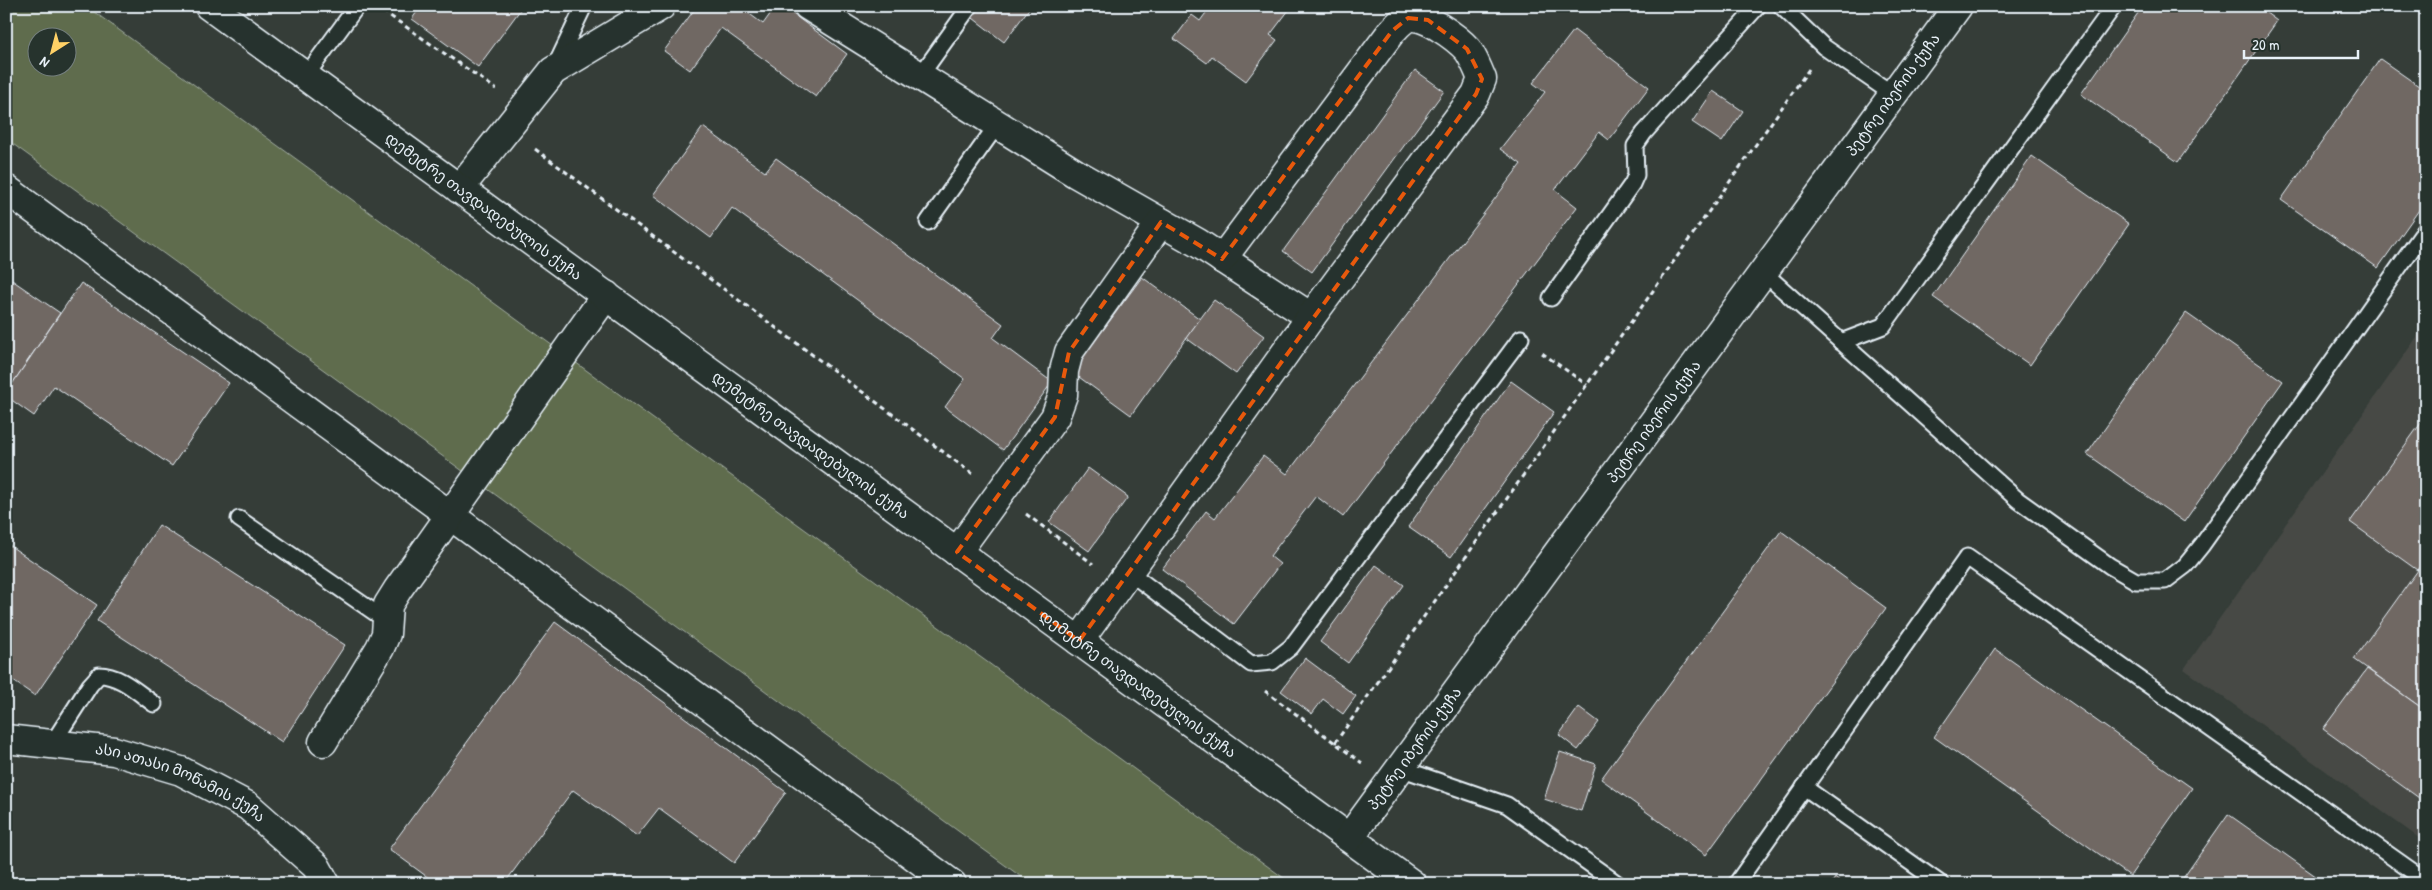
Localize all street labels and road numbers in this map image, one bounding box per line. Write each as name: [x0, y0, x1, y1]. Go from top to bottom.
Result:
street label: პეტრე იბერის ქუჩა: [1841, 29, 1945, 160]
street label: დემეტრე თავდადებულის ქუჩა: [381, 127, 587, 285]
street label: პეტრე იბერის ქუჩა: [1601, 356, 1705, 487]
street label: დემეტრე თავდადებულის ქუჩა: [708, 366, 914, 524]
street label: დემეტრე თავდადებულის ქუჩა: [1036, 605, 1241, 762]
street label: პეტრე იბერის ქუჩა: [1362, 682, 1466, 814]
street label: ასი ათასი მოწამის ქუჩა: [94, 738, 270, 827]

